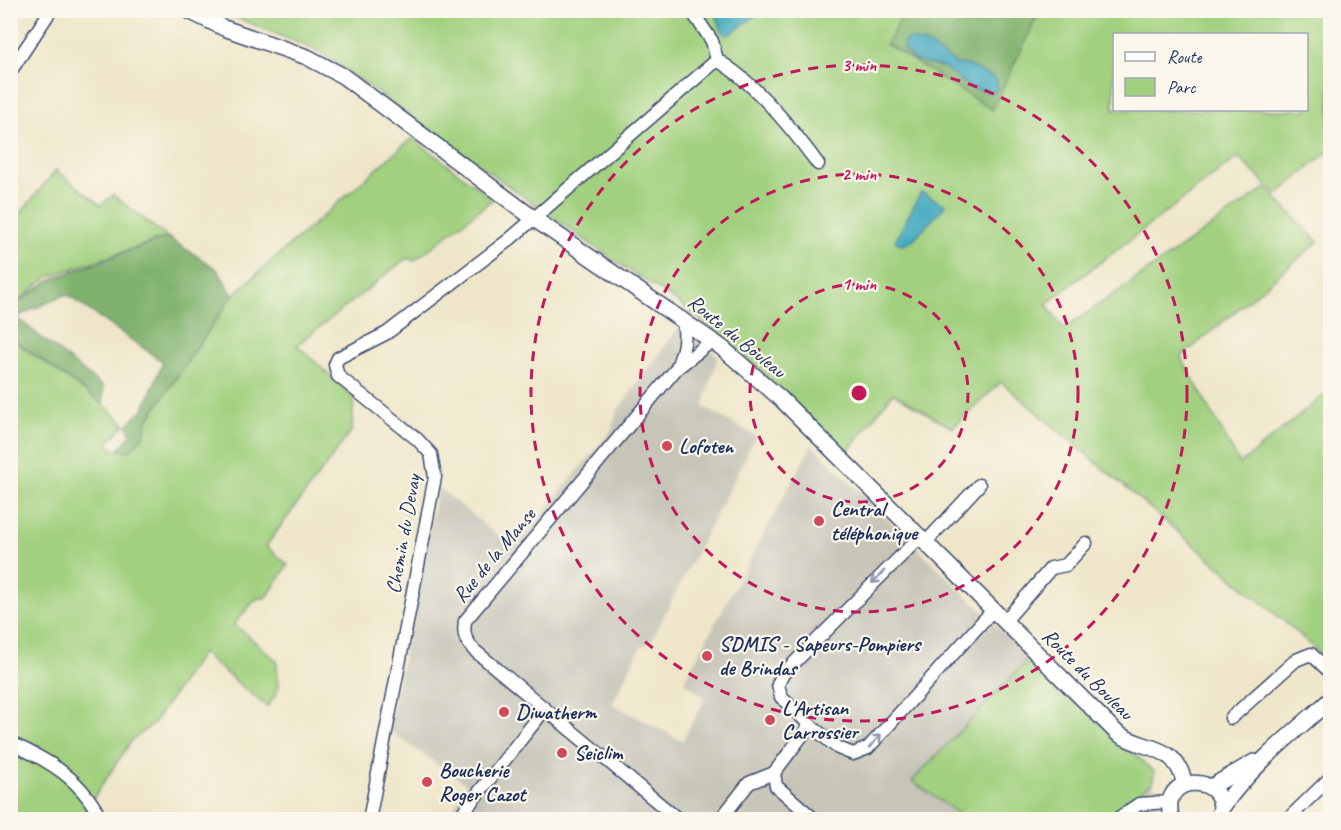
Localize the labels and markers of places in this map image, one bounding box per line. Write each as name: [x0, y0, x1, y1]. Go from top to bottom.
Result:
centre of rings: [849, 383, 869, 403]
place label: Lofoten: [679, 433, 734, 459]
marker: Lofoten: [660, 439, 674, 453]
place label: Central téléphonique: [831, 496, 919, 546]
marker: Central téléphonique: [812, 514, 826, 528]
place label: SDMIS - Sapeurs-Pompiers de Brindas: [719, 631, 923, 681]
marker: SDMIS - Sapeurs-Pompiers de Brindas: [700, 649, 714, 663]
place label: L'Artisan Carrossier: [782, 695, 860, 745]
place label: Diwatherm: [516, 699, 597, 725]
marker: Diwatherm: [497, 705, 511, 719]
marker: L'Artisan Carrossier: [763, 713, 777, 727]
place label: Seiclim: [574, 740, 624, 766]
marker: Seiclim: [555, 746, 569, 760]
place label: Boucherie Roger Cazot: [439, 757, 527, 807]
marker: Boucherie Roger Cazot: [420, 775, 434, 789]

